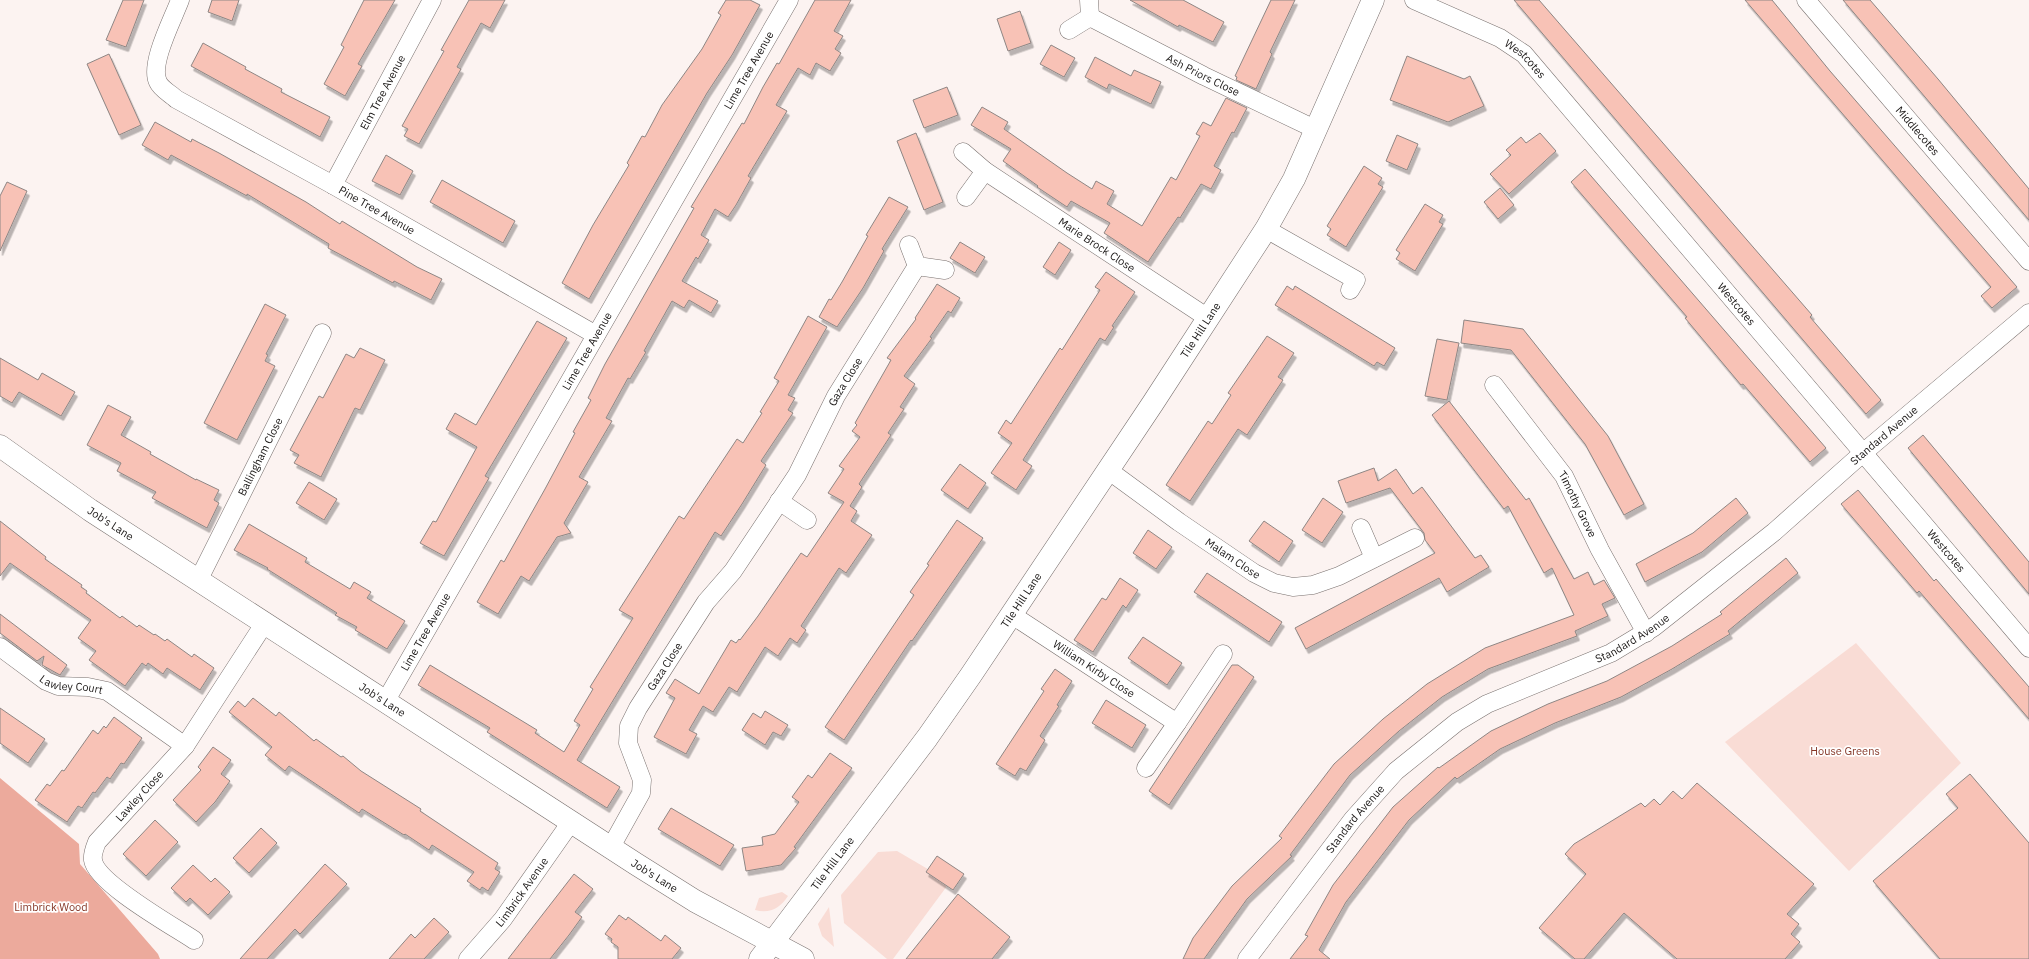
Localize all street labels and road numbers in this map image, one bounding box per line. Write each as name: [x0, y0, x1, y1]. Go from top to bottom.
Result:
street label: Lime Tree Avenue: [721, 29, 777, 112]
street label: Westcotes: [1502, 36, 1549, 81]
street label: Ash Priors Close: [1164, 51, 1242, 99]
street label: Elm Tree Avenue: [357, 53, 408, 132]
street label: Middlecotes: [1893, 103, 1943, 158]
street label: Pine Tree Avenue: [336, 183, 418, 237]
street label: Marie Brock Close: [1056, 214, 1138, 275]
street label: Westcotes: [1714, 280, 1759, 328]
street label: Tile Hill Lane: [1177, 300, 1223, 361]
street label: Lime Tree Avenue: [559, 309, 615, 393]
street label: Gaza Close: [825, 355, 865, 408]
street label: Standard Avenue: [1847, 403, 1921, 468]
street label: Ballingham Close: [235, 415, 286, 498]
street label: Timothy Grove: [1555, 468, 1600, 540]
street label: Job's Lane: [85, 503, 136, 543]
street label: Westcotes: [1924, 527, 1968, 575]
street label: Malam Close: [1203, 535, 1262, 582]
street label: Tile Hill Lane: [998, 570, 1045, 630]
street label: Lime Tree Avenue: [397, 590, 453, 673]
street label: Standard Avenue: [1593, 611, 1672, 666]
street label: William Kirby Close: [1050, 637, 1138, 701]
street label: Gaza Close: [644, 640, 685, 693]
street label: Lawley Court: [37, 672, 104, 697]
street label: Job's Lane: [357, 680, 408, 720]
street label: Lawley Close: [112, 767, 166, 824]
street label: Standard Avenue: [1323, 782, 1387, 856]
street label: Tile Hill Lane: [808, 834, 857, 893]
street label: Limbrick Avenue: [492, 855, 551, 930]
street label: Job's Lane: [629, 856, 680, 895]

